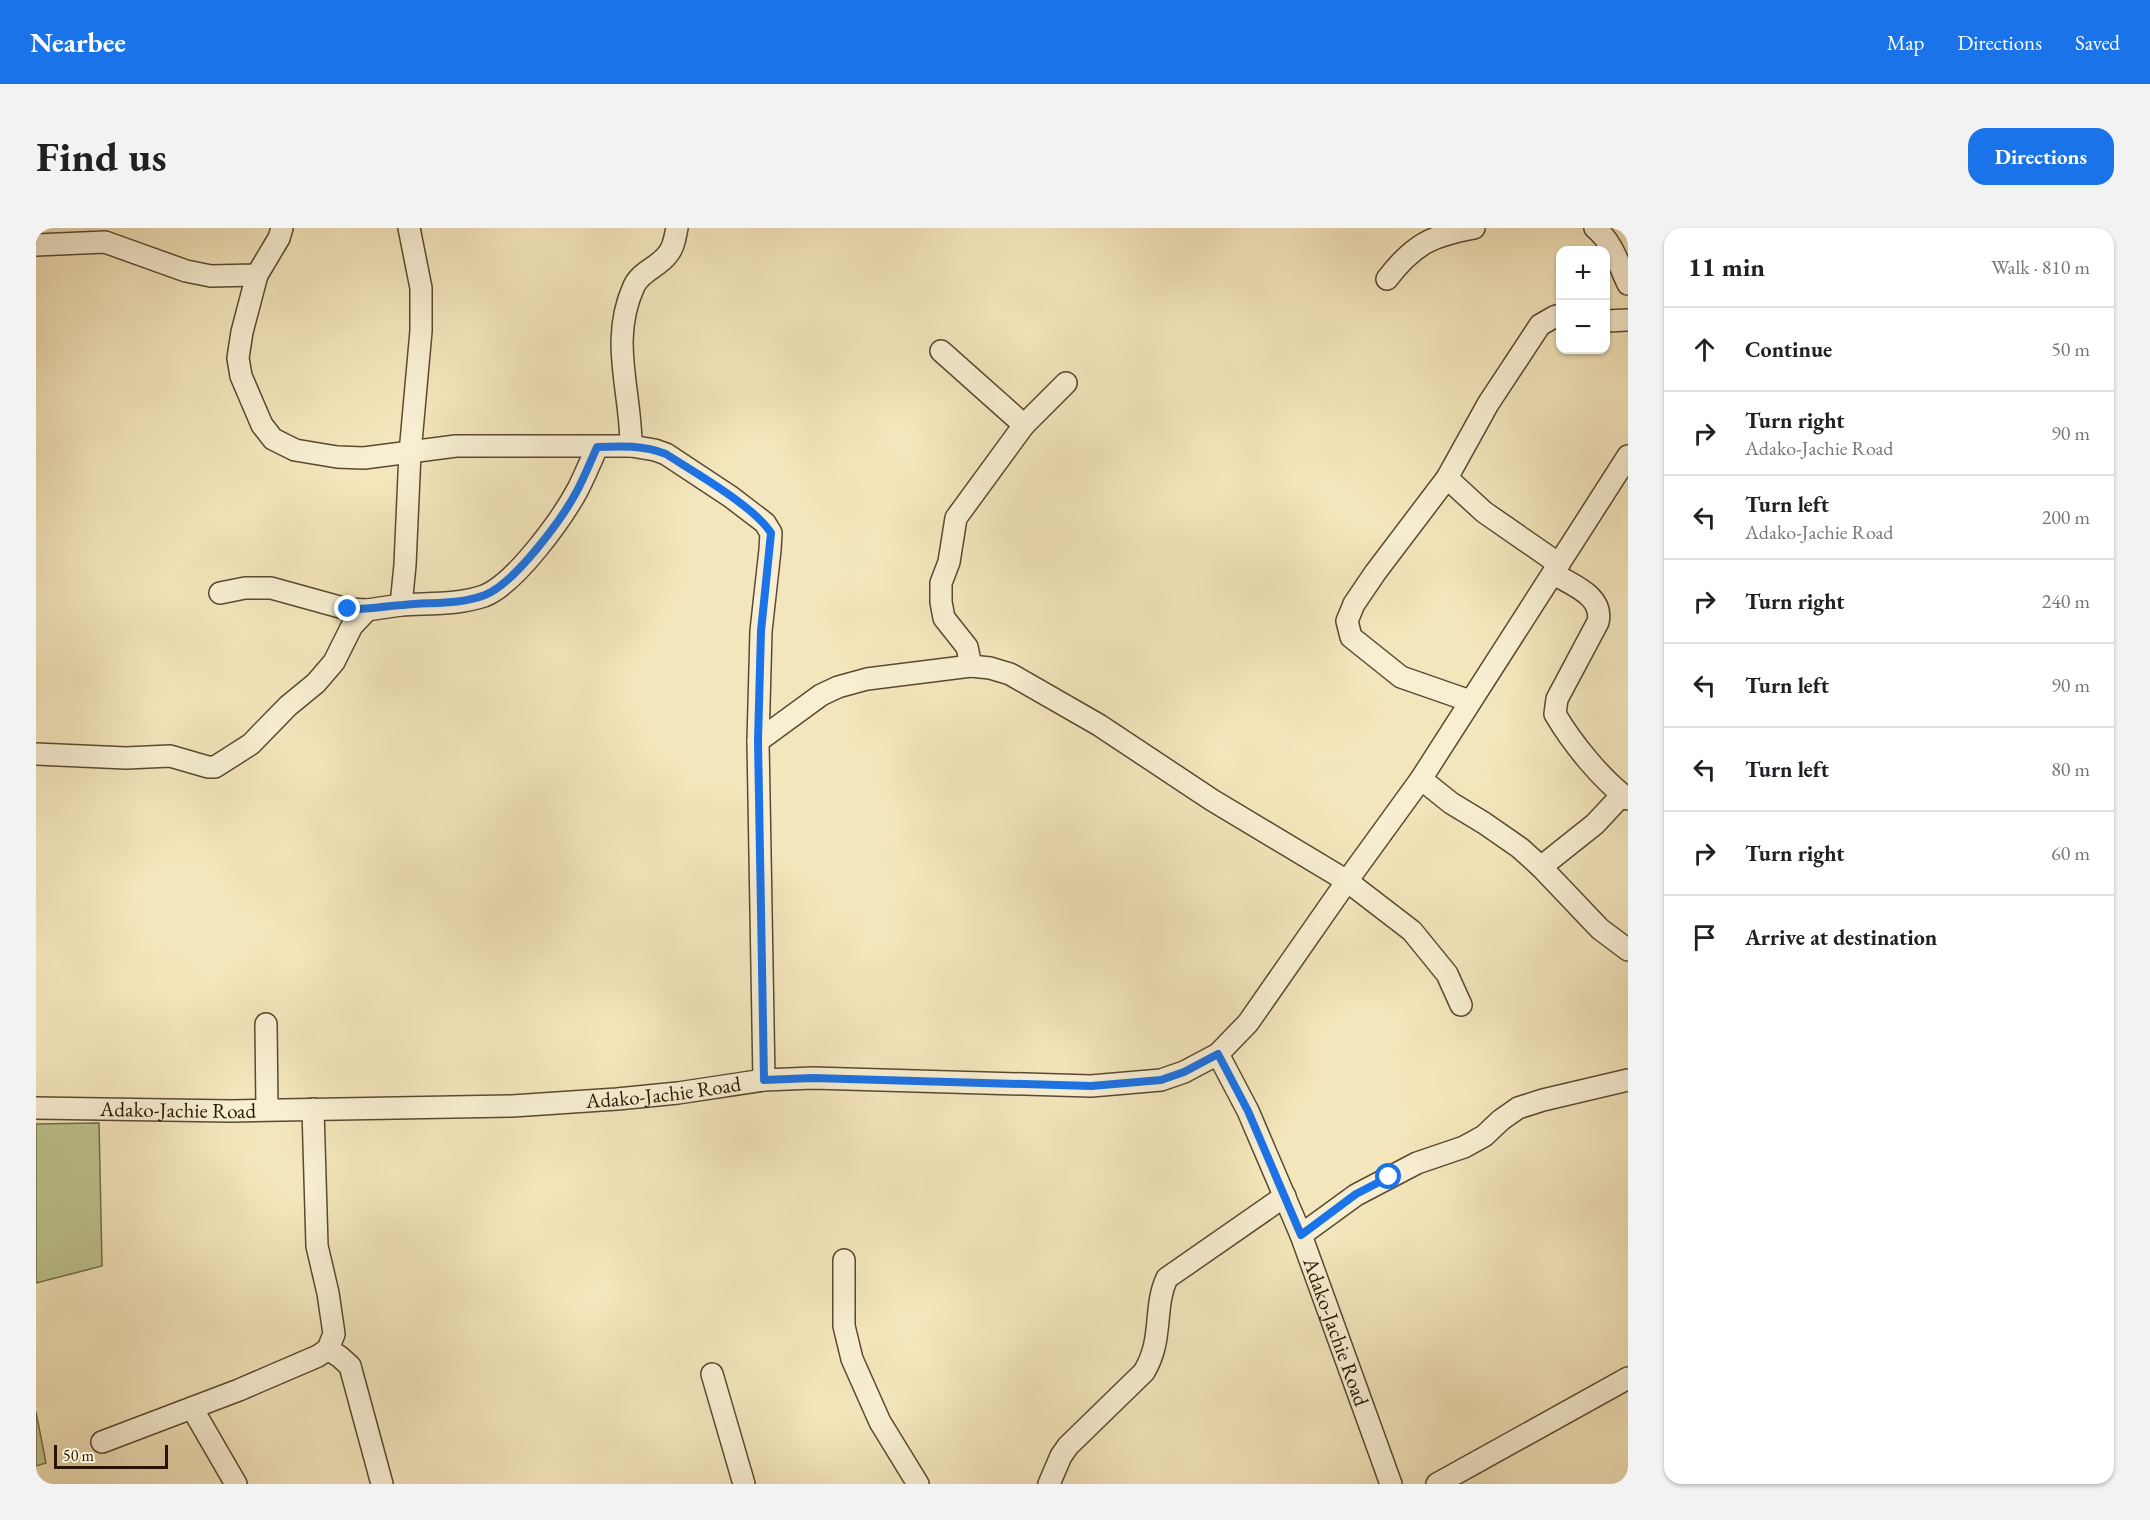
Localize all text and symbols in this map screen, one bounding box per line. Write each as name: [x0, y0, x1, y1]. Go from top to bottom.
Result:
text: Nearbee: [30, 24, 126, 60]
text: Map: [1887, 29, 1924, 56]
text: Directions: [1957, 29, 2042, 56]
text: Saved: [2075, 29, 2120, 56]
button: Directions: [1968, 128, 2114, 185]
text: Find us: [36, 129, 167, 184]
map controls: [1556, 246, 1610, 354]
button: +: [1556, 246, 1610, 300]
text: 11 min: [1688, 250, 1765, 284]
text: Walk · 810 m: [1991, 254, 2090, 280]
button: −: [1556, 300, 1610, 354]
icon: ahead: [1688, 333, 1721, 366]
text: Continue: [1745, 335, 1832, 364]
text: 50 m: [2051, 336, 2090, 362]
text: Turn right: [1745, 406, 1844, 435]
icon: right: [1688, 417, 1721, 450]
text: 90 m: [2051, 420, 2090, 446]
text: Adako-Jachie Road: [1745, 435, 1893, 461]
text: Turn left: [1745, 490, 1829, 519]
icon: left: [1688, 501, 1721, 534]
text: 200 m: [2042, 504, 2090, 530]
text: Adako-Jachie Road: [1745, 519, 1893, 545]
icon: right: [1688, 585, 1721, 618]
text: Turn right: [1745, 587, 1844, 616]
text: 240 m: [2042, 588, 2090, 614]
route end: [334, 595, 360, 621]
icon: left: [1688, 669, 1721, 702]
text: Turn left: [1745, 671, 1829, 700]
text: 90 m: [2051, 672, 2090, 698]
icon: left: [1688, 753, 1721, 786]
text: Turn left: [1745, 755, 1829, 784]
text: 80 m: [2051, 756, 2090, 782]
icon: right: [1688, 837, 1721, 870]
text: Turn right: [1745, 839, 1844, 868]
text: 60 m: [2051, 840, 2090, 866]
icon: arrive: [1688, 921, 1721, 954]
text: Arrive at destination: [1745, 923, 1937, 952]
street label: Adako-Jachie Road: [584, 1070, 743, 1114]
street label: Adako-Jachie Road: [99, 1095, 257, 1124]
route start: [1375, 1163, 1401, 1189]
street label: Adako-Jachie Road: [1297, 1253, 1376, 1410]
scale bar: [54, 1442, 168, 1470]
text: 50 m: [63, 1445, 94, 1466]

